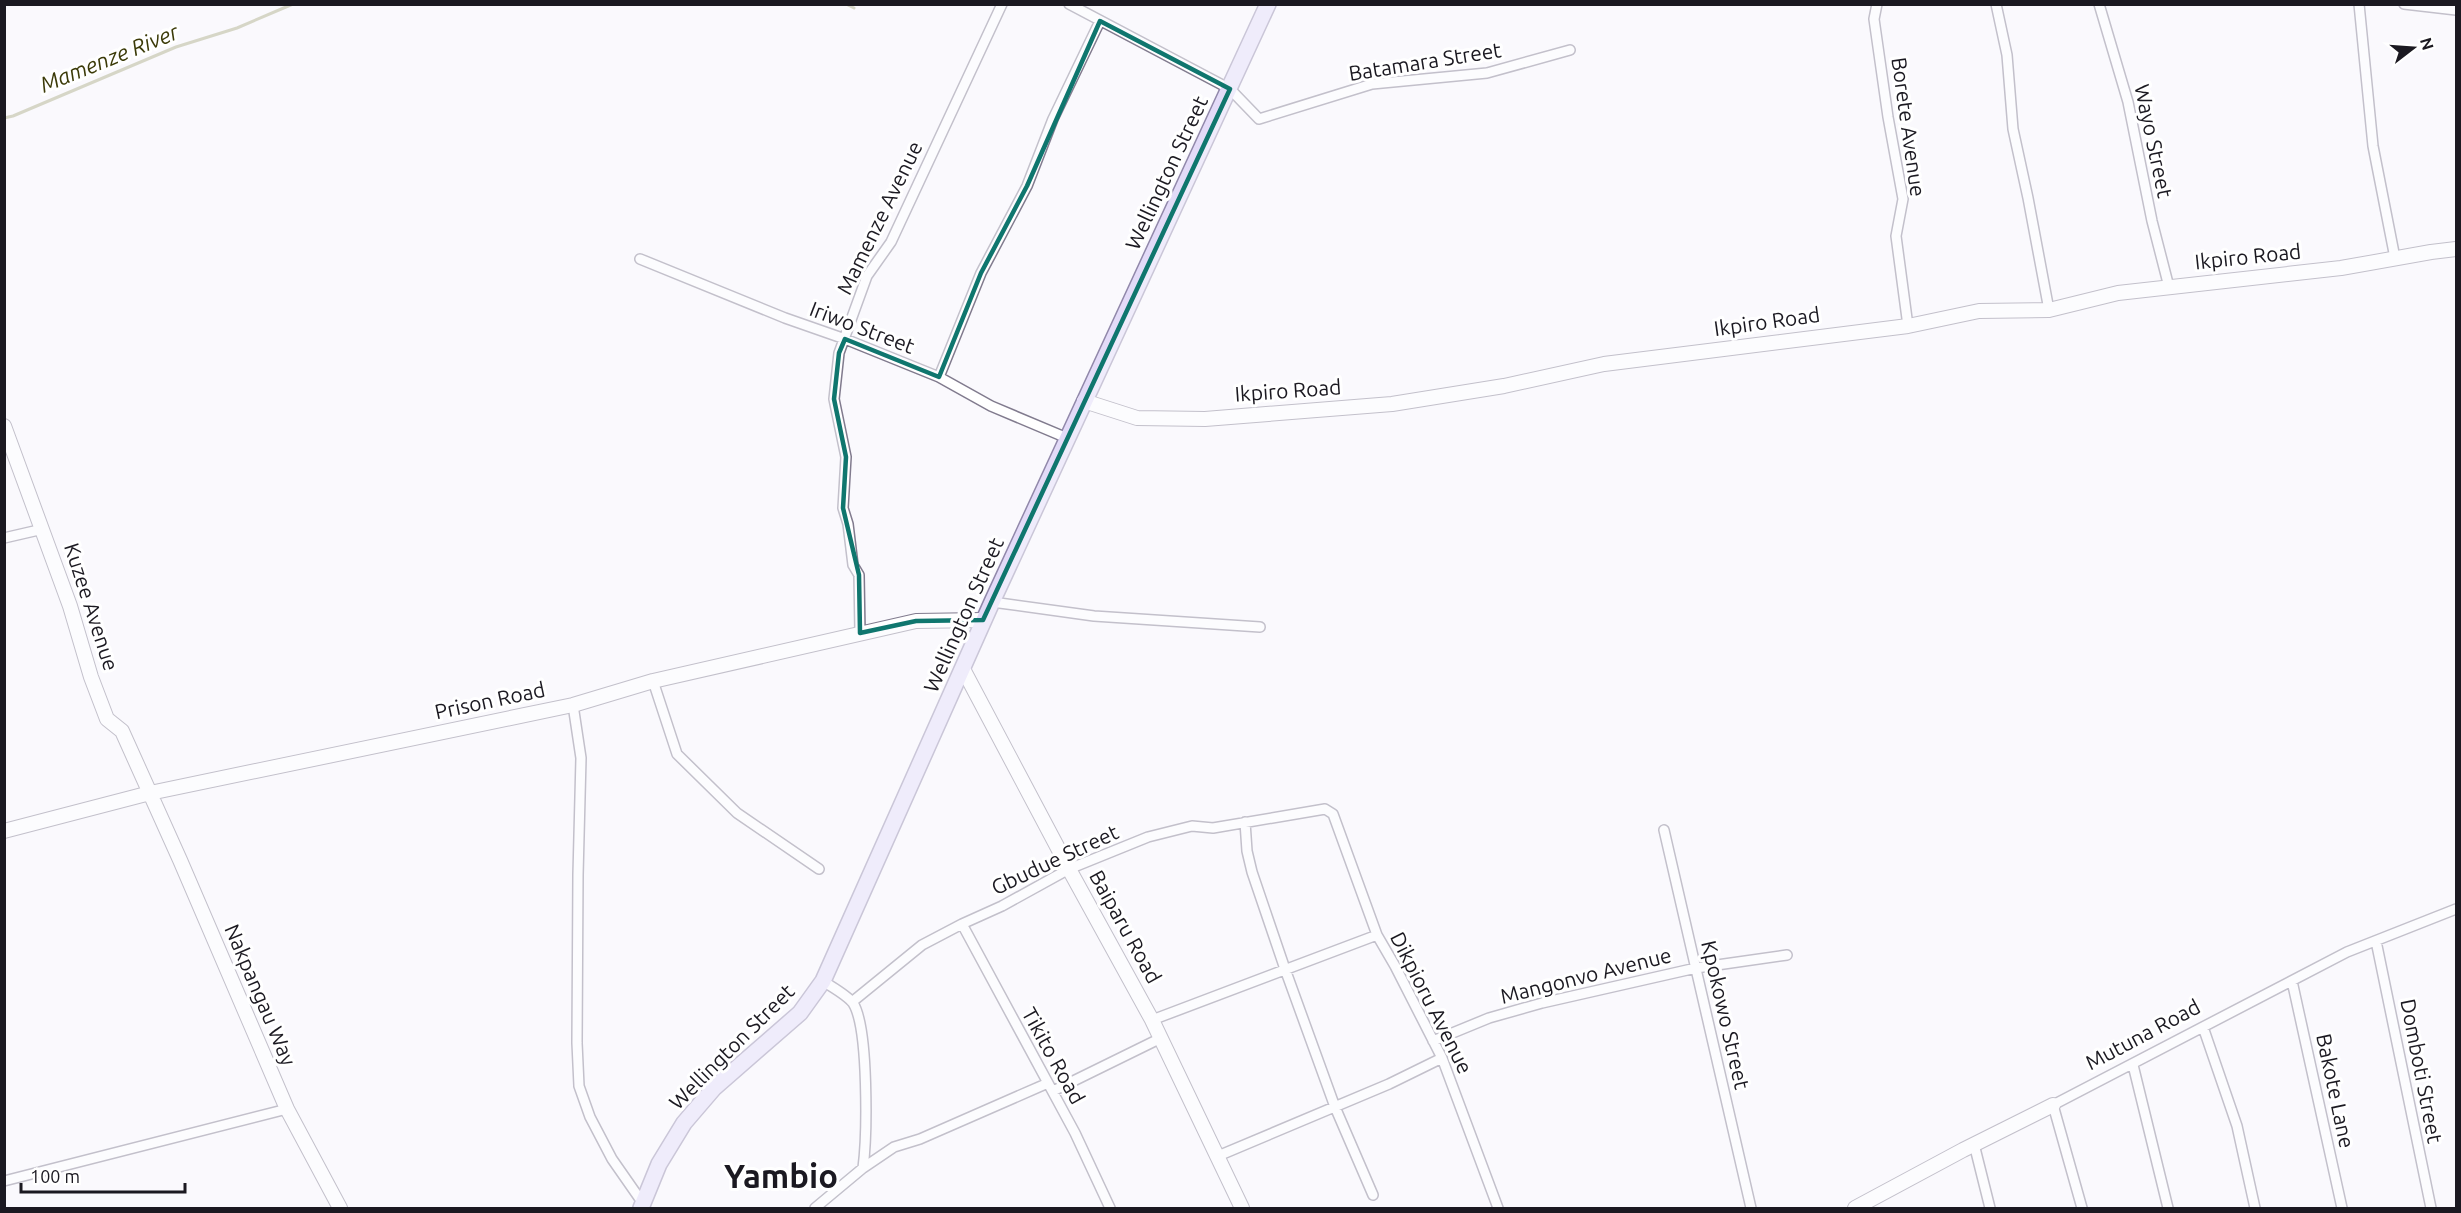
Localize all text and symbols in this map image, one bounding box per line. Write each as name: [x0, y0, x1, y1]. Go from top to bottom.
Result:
water label: Mamenze River: [36, 18, 182, 97]
north arrow: [2383, 18, 2443, 78]
text: N: [2417, 35, 2438, 52]
street label: Batamara Street: [1347, 37, 1503, 85]
street label: Borete Avenue: [1887, 56, 1931, 198]
street label: Wayo Street: [2130, 82, 2178, 200]
street label: Wellington Street: [1120, 92, 1212, 253]
street label: Mamenze Avenue: [832, 137, 927, 298]
street label: Ikpiro Road: [2194, 238, 2302, 274]
street label: Iriwo Street: [807, 296, 918, 358]
street label: Ikpiro Road: [1712, 302, 1821, 340]
street label: Ikpiro Road: [1234, 374, 1342, 406]
street label: Wellington Street: [918, 534, 1008, 696]
street label: Kuzee Avenue: [60, 540, 124, 674]
street label: Prison Road: [432, 677, 547, 723]
street label: Gbudue Street: [987, 819, 1122, 899]
street label: Baiparu Road: [1085, 866, 1167, 987]
street label: Nakpangau Way: [220, 920, 301, 1069]
street label: Dikpioru Avenue: [1386, 928, 1478, 1077]
street label: Kpokowo Street: [1697, 938, 1755, 1091]
street label: Mangonvo Avenue: [1498, 942, 1674, 1008]
street label: Wellington Street: [664, 979, 799, 1114]
street label: Mutuna Road: [2081, 994, 2204, 1074]
street label: Domboti Street: [2396, 997, 2448, 1145]
street label: Tikito Road: [1018, 1003, 1090, 1108]
street label: Bakote Lane: [2312, 1031, 2360, 1150]
scale bar: [21, 1156, 184, 1194]
district label: Yambio: [724, 1157, 838, 1194]
text: 100 m: [30, 1166, 80, 1186]

